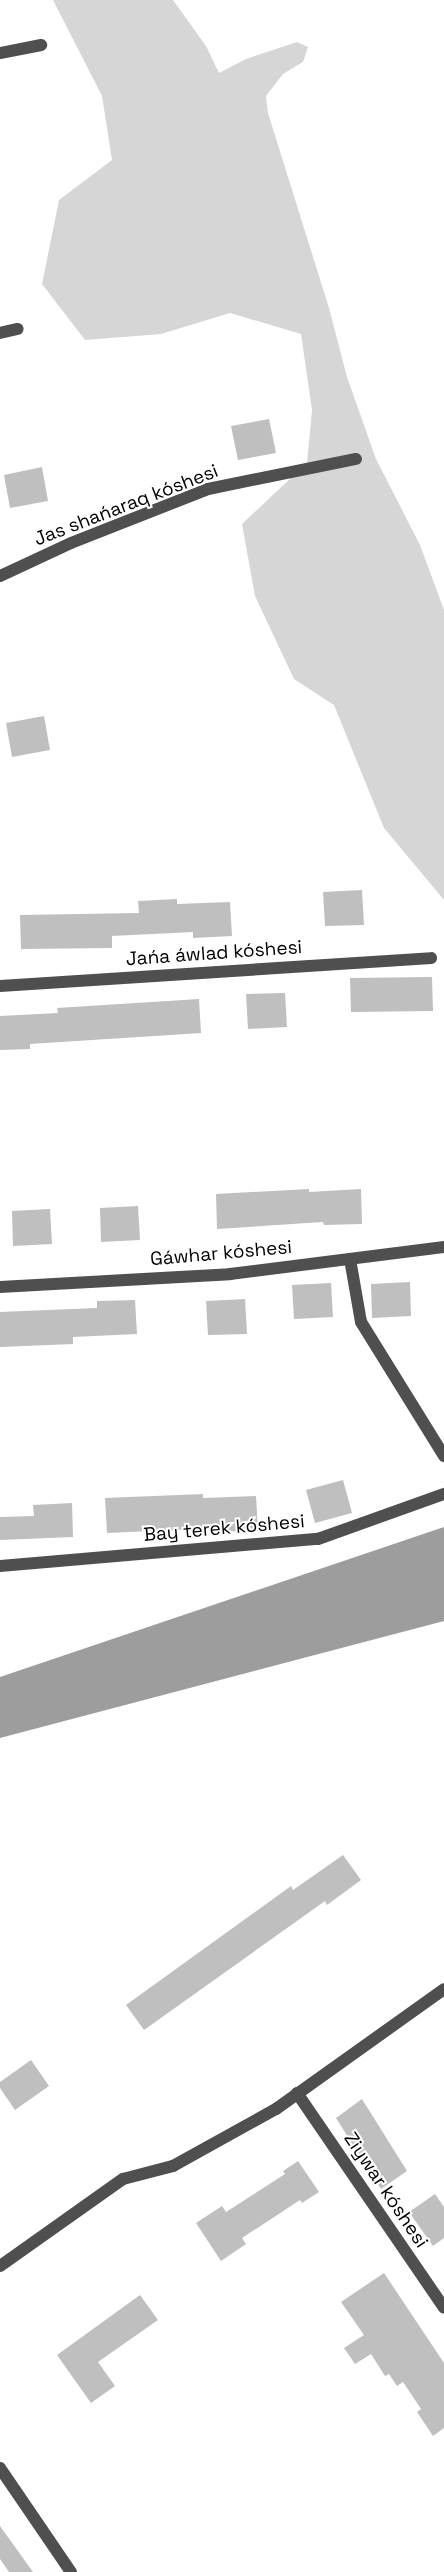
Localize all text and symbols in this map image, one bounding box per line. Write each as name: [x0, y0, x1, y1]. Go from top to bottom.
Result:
street label: Jas shańaraq kóshesi: [31, 459, 221, 551]
street label: Jańa áwlad kóshesi: [125, 935, 303, 971]
street label: Gáwhar kóshesi: [149, 1235, 293, 1271]
street label: Bay terek kóshesi: [143, 1510, 305, 1546]
street label: Ziywar kóshesi: [339, 2128, 433, 2252]

